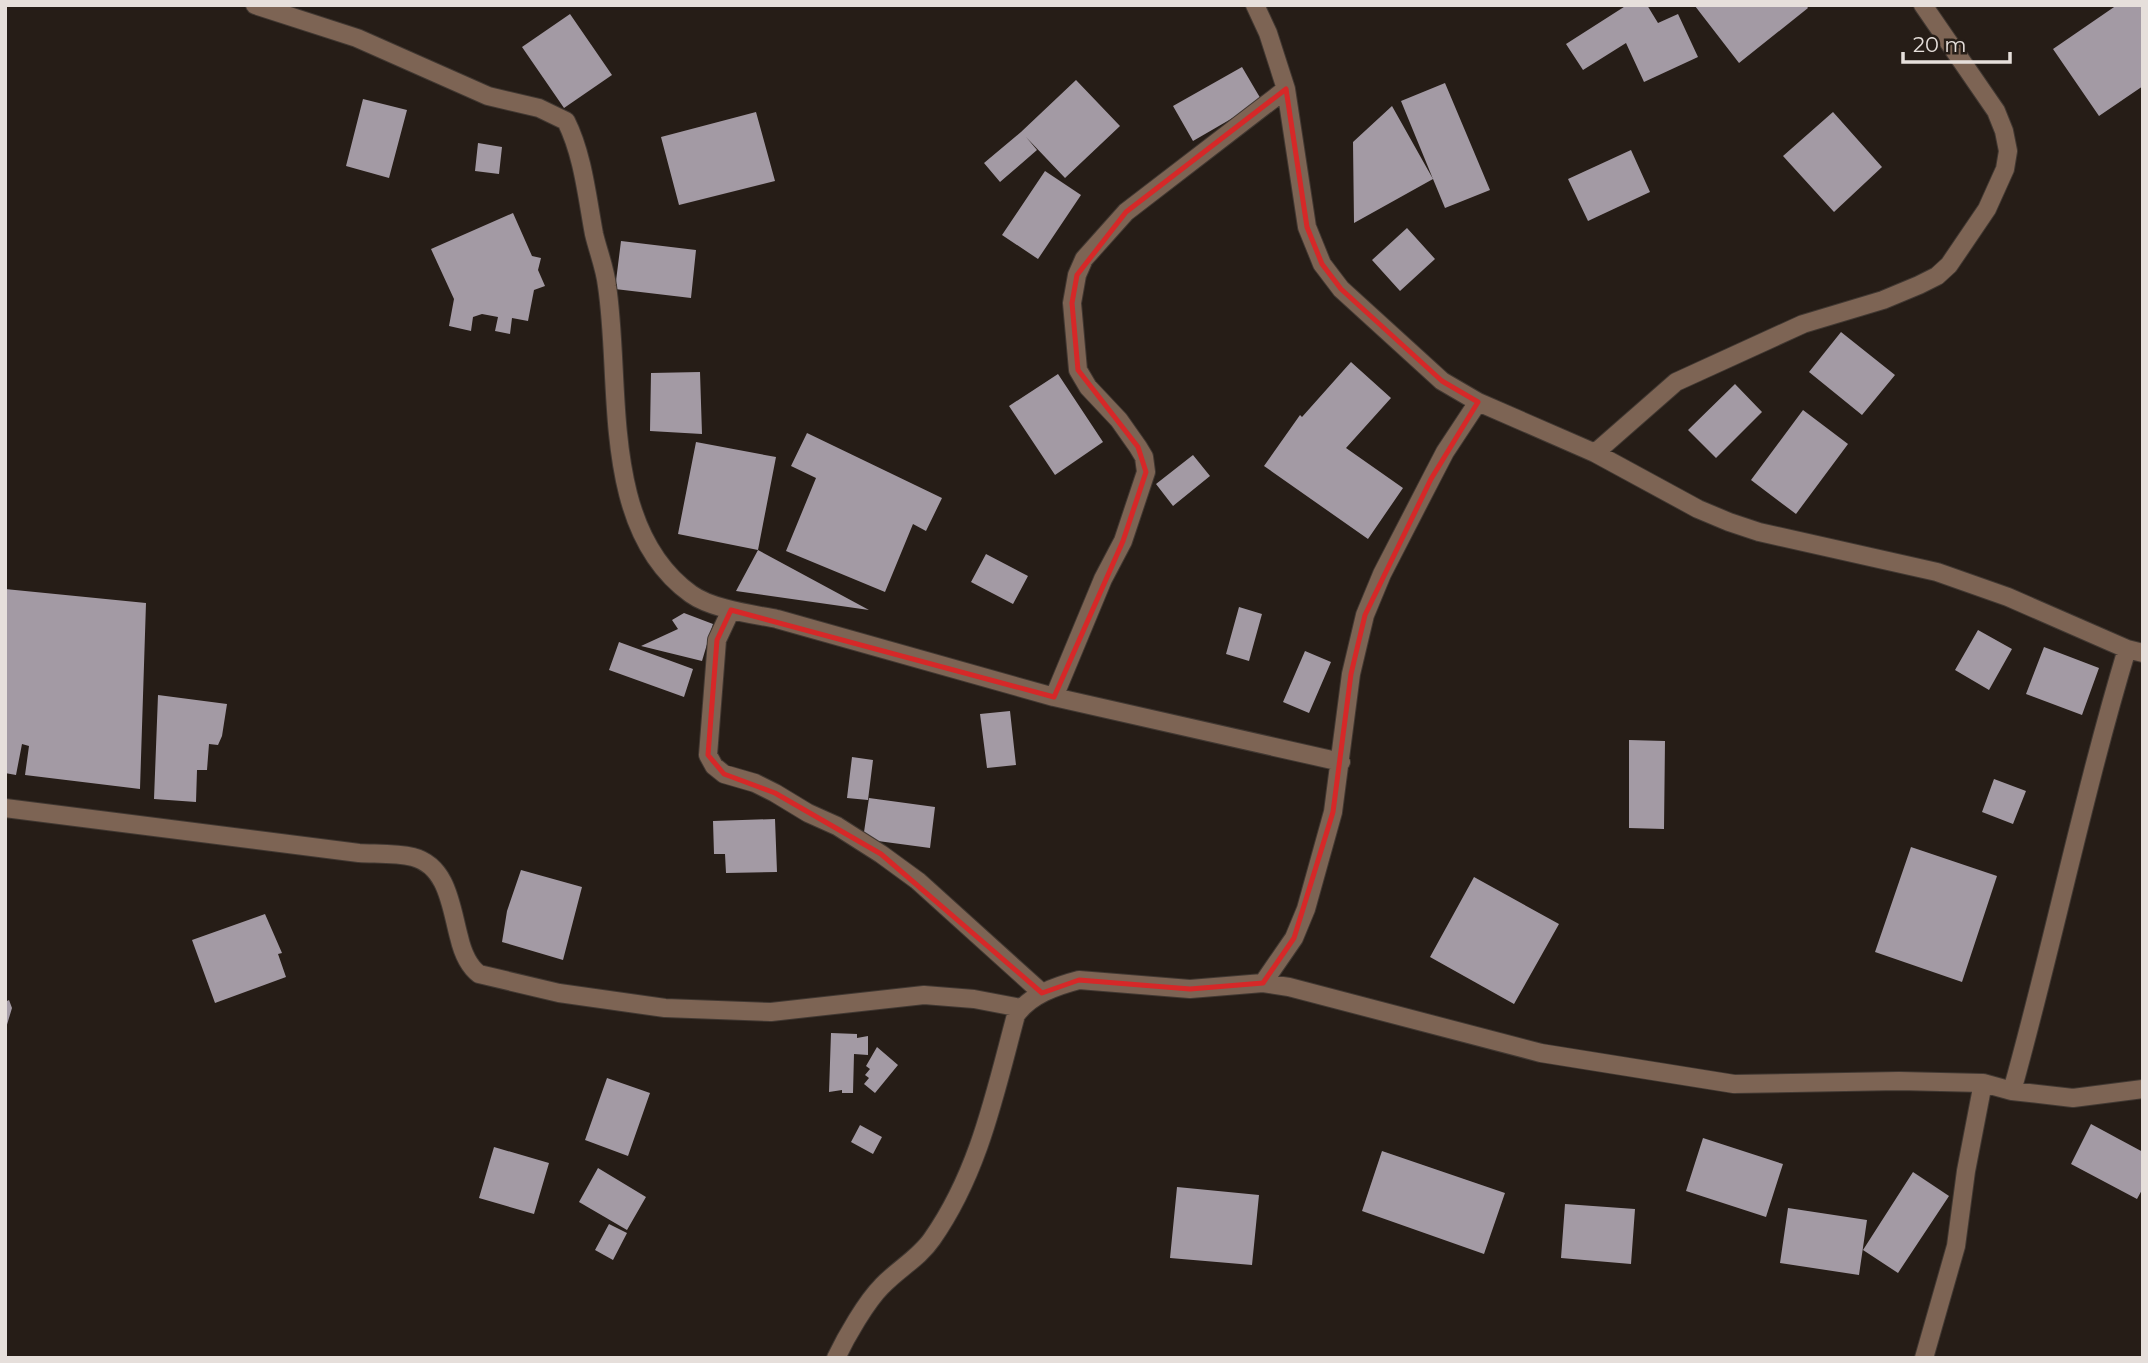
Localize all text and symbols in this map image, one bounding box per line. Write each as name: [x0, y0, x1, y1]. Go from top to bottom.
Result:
scale bar: [1903, 21, 2010, 65]
text: 20 m: [1913, 32, 1967, 57]

